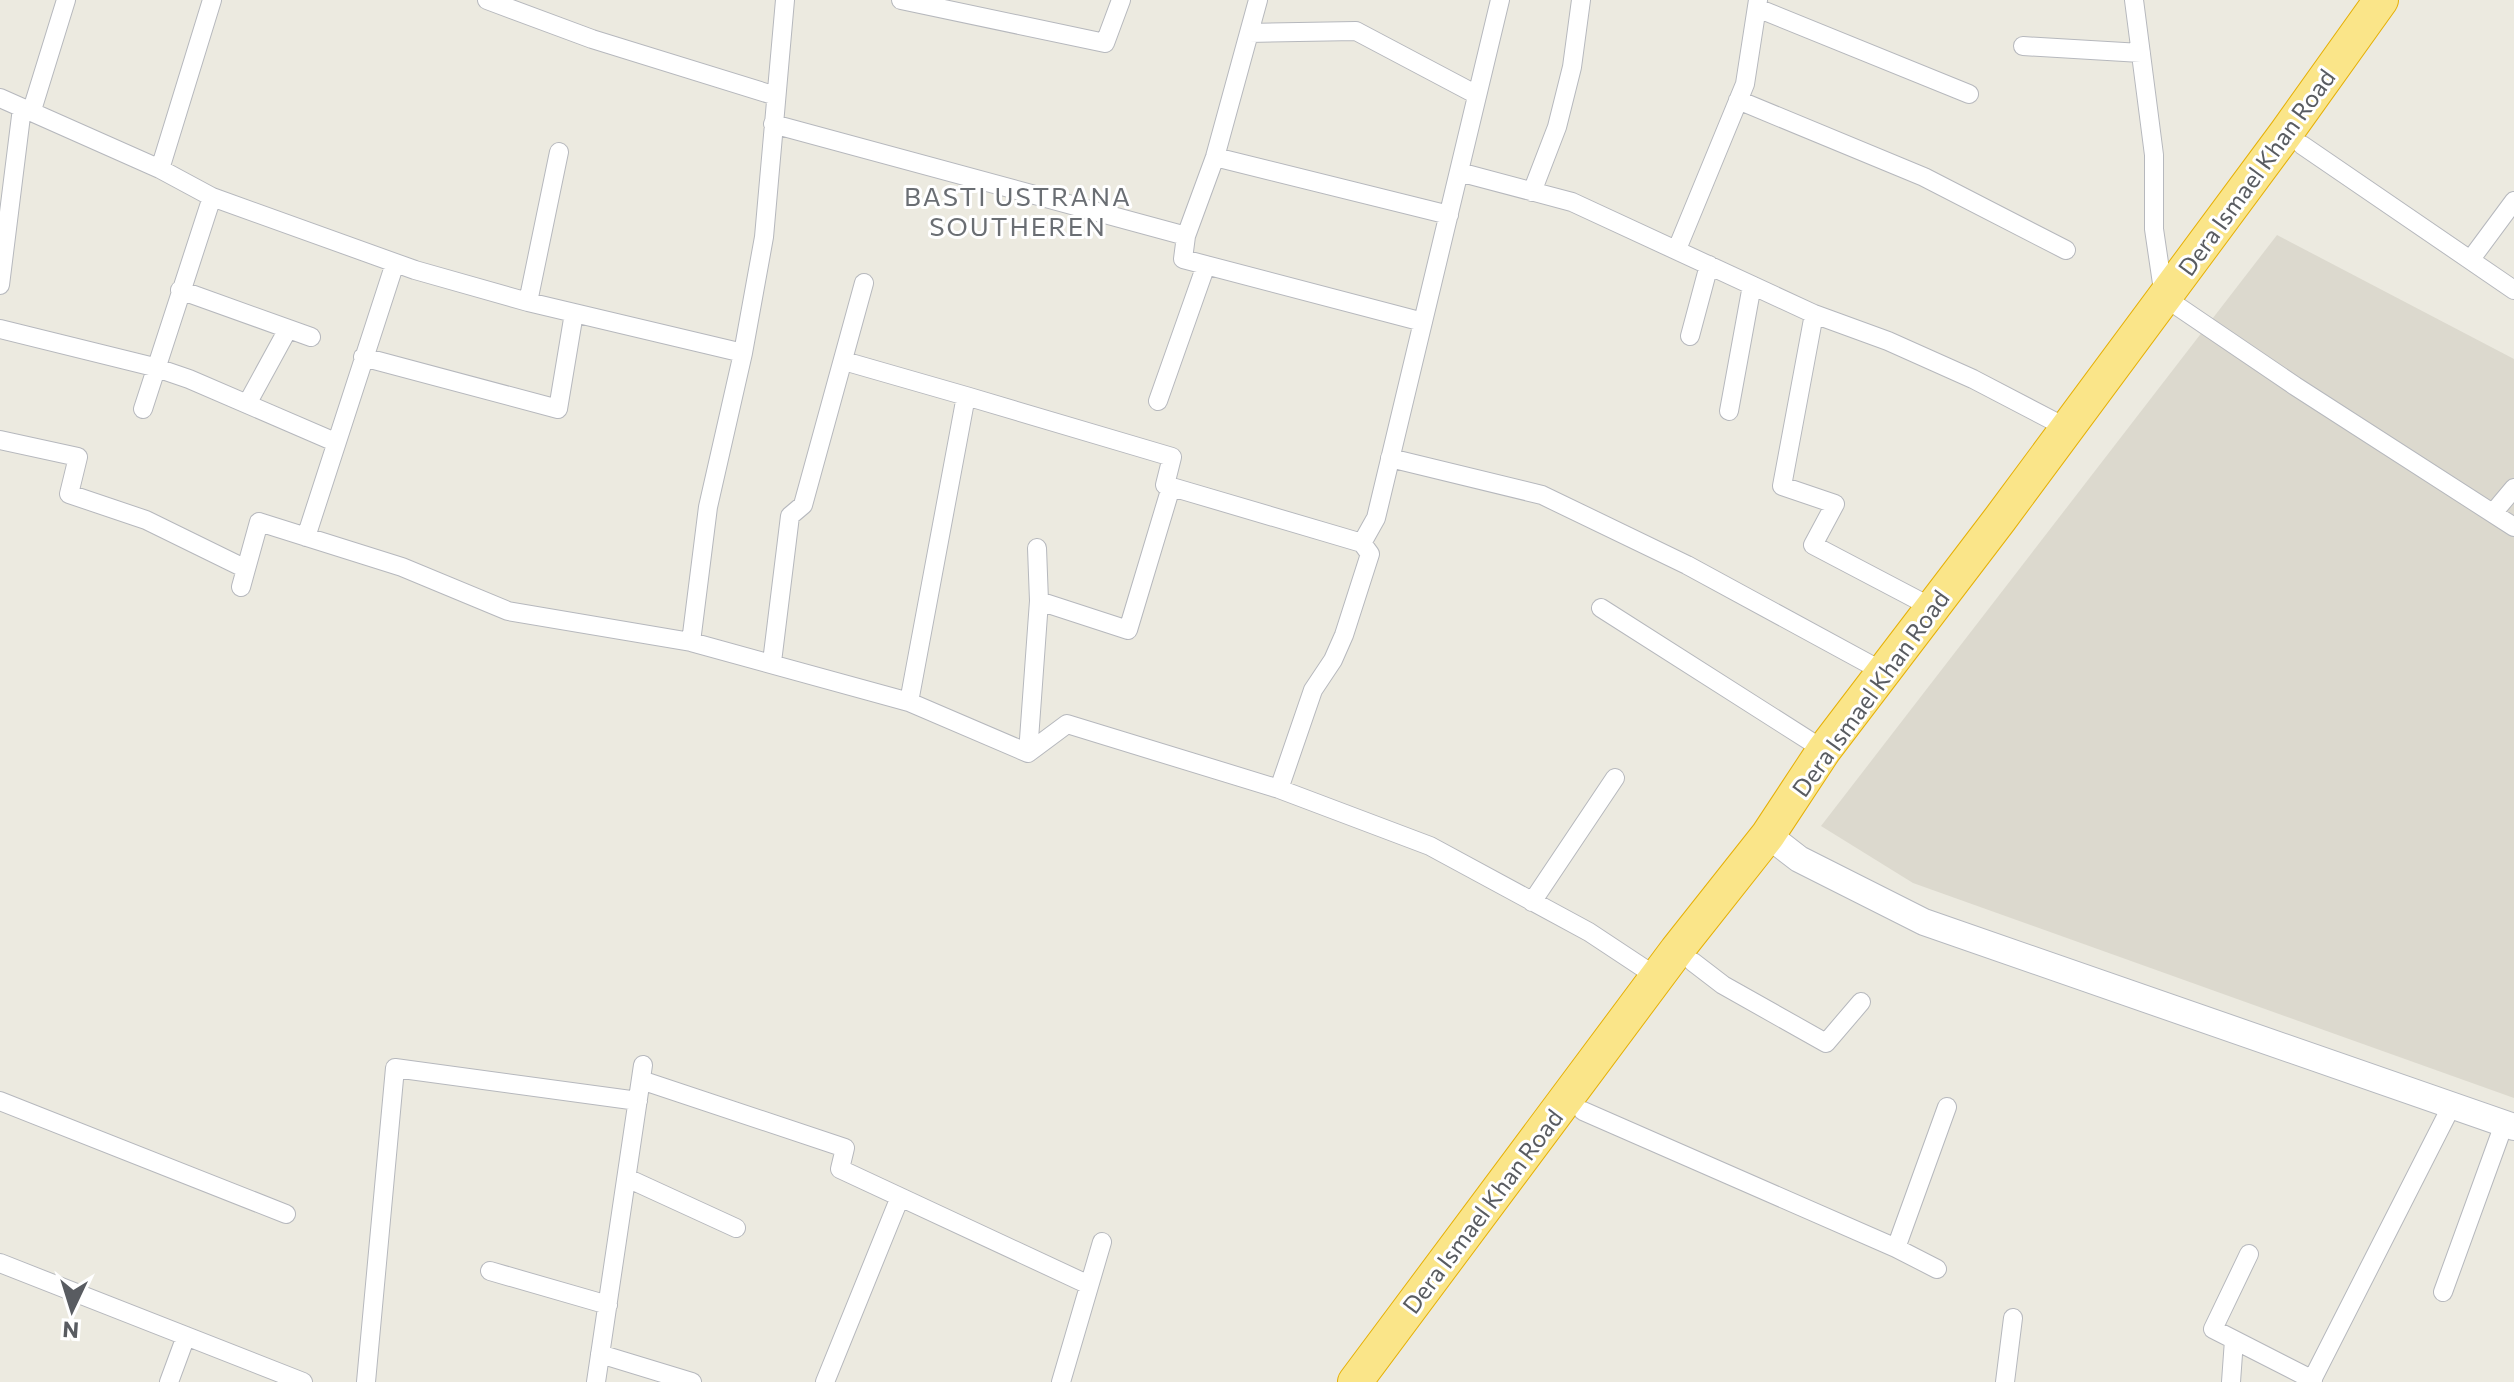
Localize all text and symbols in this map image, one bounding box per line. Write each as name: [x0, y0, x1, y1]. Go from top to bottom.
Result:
street label: Dera Ismael Khan Road: [2171, 63, 2341, 281]
district label: BASTI USTRANA SOUTHEREN: [904, 180, 1132, 241]
street label: Dera Ismael Khan Road: [1785, 584, 1955, 802]
street label: Dera Ismael Khan Road: [1396, 1103, 1568, 1319]
north arrow: [32, 1270, 112, 1350]
text: N: [61, 1316, 80, 1344]

